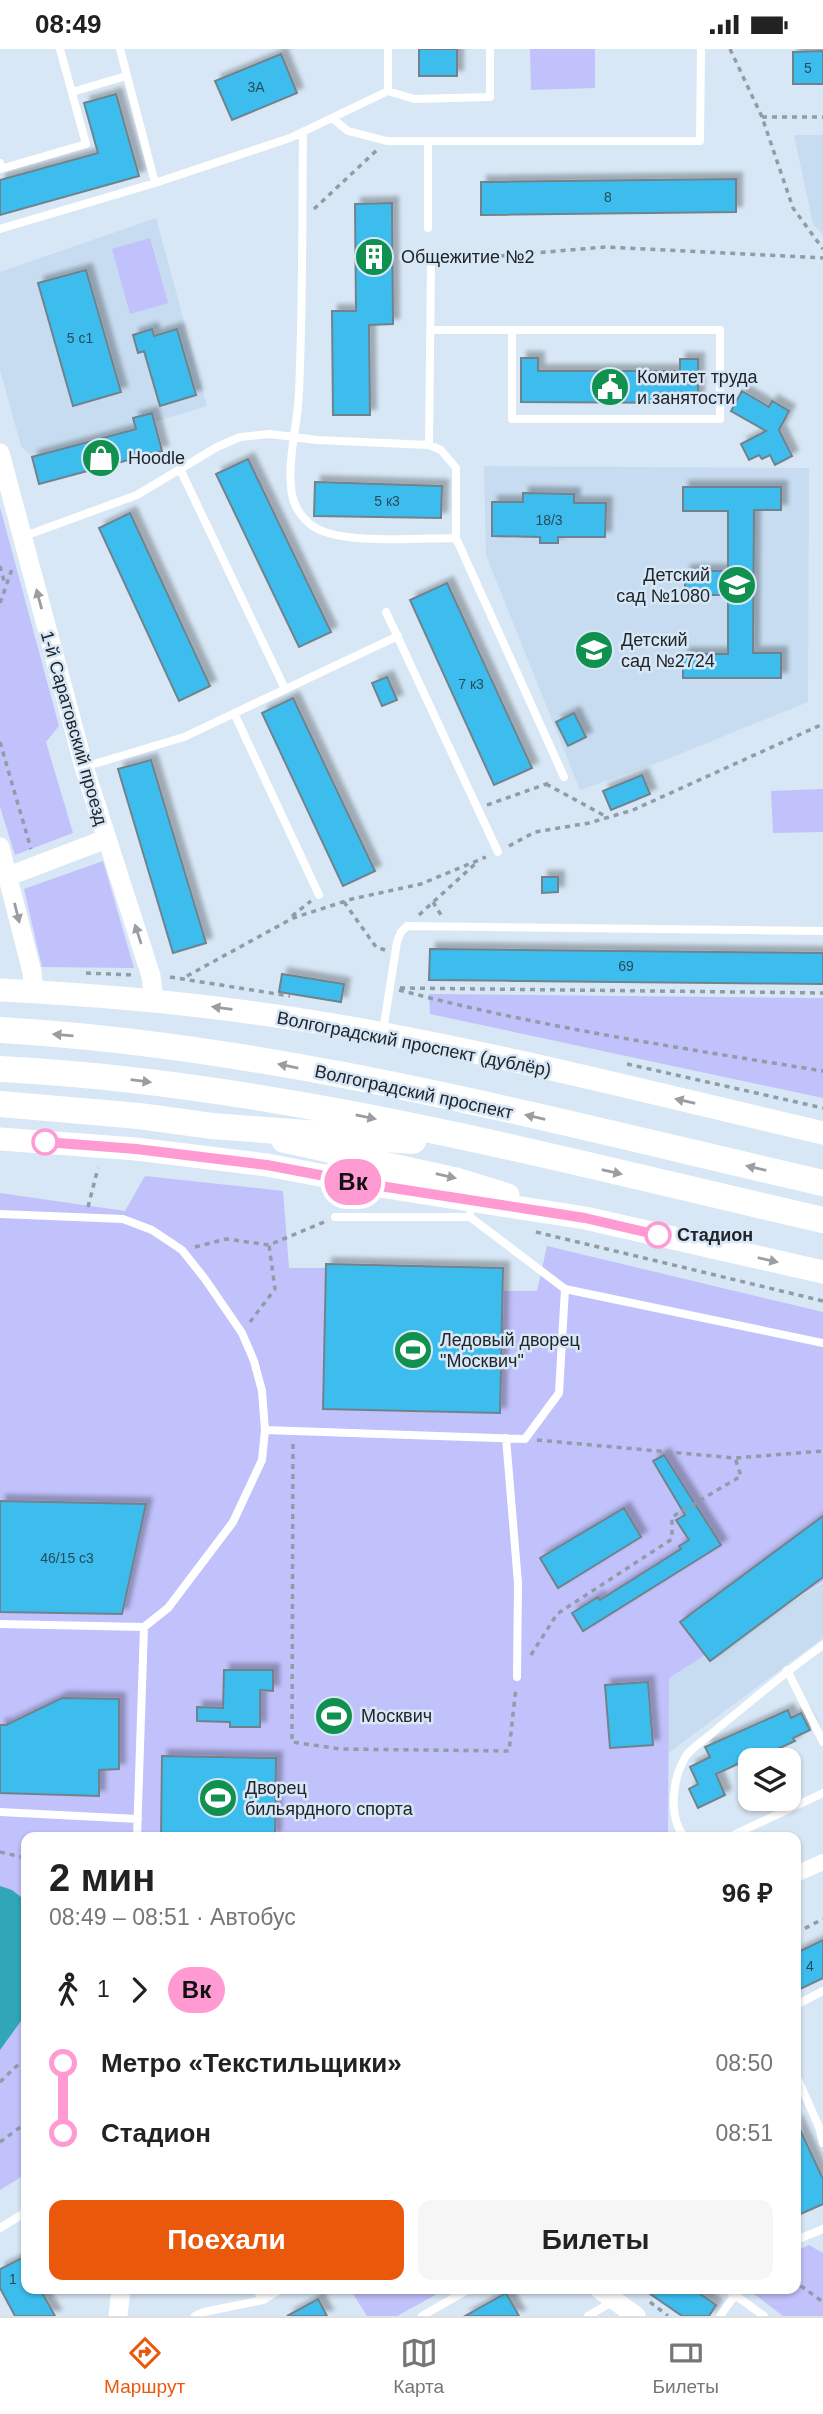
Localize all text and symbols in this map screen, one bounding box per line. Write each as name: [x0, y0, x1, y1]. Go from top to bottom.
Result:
text: 08:49: [35, 9, 102, 39]
house number: 5: [804, 60, 812, 76]
house number: 3А: [247, 79, 265, 95]
house number: 8: [604, 189, 612, 205]
building icon: Общежитие №2: [353, 236, 395, 278]
place label: Общежитие №2: [401, 247, 534, 267]
house number: 5 с1: [67, 330, 93, 346]
public building icon: Комитет труда и занятости: [589, 366, 631, 408]
place label: Комитет труда и занятости: [637, 367, 759, 408]
shop icon: Hoodle: [80, 437, 122, 479]
place label: Hoodle: [128, 448, 185, 468]
house number: 5 к3: [374, 493, 400, 509]
house number: 18/3: [535, 512, 563, 528]
school or university icon: Детский сад №1080: [716, 564, 758, 606]
place label: Детский сад №1080: [616, 565, 710, 606]
one-way arrow: [33, 588, 43, 609]
street label: 1-й Саратовский проезд: [37, 629, 111, 828]
school or university icon: Детский сад №2724: [573, 629, 615, 671]
place label: Детский сад №2724: [621, 630, 715, 671]
house number: 7 к3: [458, 676, 484, 692]
one-way arrow: [12, 902, 23, 924]
one-way arrow: [132, 924, 142, 945]
house number: 69: [618, 958, 634, 974]
one-way arrow: [211, 1003, 233, 1014]
street label: Волгоградский проспект (дублёр): [275, 1008, 553, 1080]
one-way arrow: [52, 1029, 74, 1040]
one-way arrow: [277, 1060, 299, 1071]
street label: Волгоградский проспект: [313, 1061, 515, 1123]
one-way arrow: [130, 1076, 152, 1087]
one-way arrow: [674, 1096, 696, 1107]
one-way arrow: [355, 1111, 377, 1122]
one-way arrow: [524, 1111, 546, 1122]
unlabelled marker: [32, 1129, 58, 1155]
line badge: Вк: [322, 1159, 384, 1205]
one-way arrow: [745, 1162, 767, 1173]
one-way arrow: [601, 1166, 623, 1177]
text: Вк: [338, 1168, 368, 1195]
one-way arrow: [435, 1171, 457, 1182]
marker: Стадион: [645, 1222, 671, 1248]
place label: Стадион: [677, 1225, 753, 1245]
one-way arrow: [757, 1255, 779, 1266]
sports icon: Ледовый дворец "Москвич": [392, 1329, 434, 1371]
place label: Ледовый дворец "Москвич": [440, 1330, 580, 1371]
house number: 46/15 с3: [40, 1550, 94, 1566]
sports icon: Москвич: [313, 1695, 355, 1737]
place label: Москвич: [361, 1706, 432, 1726]
map controls: [738, 1748, 801, 1811]
button: layers: [738, 1748, 801, 1811]
sports icon: Дворец бильярдного спорта: [197, 1777, 239, 1819]
place label: Дворец бильярдного спорта: [245, 1778, 414, 1819]
text: 2 мин: [49, 1857, 155, 1899]
text: 96 ₽: [722, 1878, 773, 1908]
text: 08:49 – 08:51 · Автобус: [49, 1904, 296, 1930]
house number: 4: [806, 1958, 814, 1974]
icon: walk: [49, 1971, 87, 2009]
icon: forward: [120, 1971, 158, 2009]
text: 1: [97, 1976, 110, 2002]
text: Вк: [182, 1976, 211, 2003]
text: Метро «Текстильщики»: [101, 2048, 402, 2078]
text: 08:50: [715, 2050, 773, 2076]
text: Стадион: [101, 2118, 211, 2148]
text: 08:51: [715, 2120, 773, 2146]
button: Поехали: [49, 2200, 404, 2280]
button: Билеты: [418, 2200, 773, 2280]
house number: 1: [9, 2271, 17, 2287]
tab: Маршрут: [104, 2334, 185, 2398]
tab: Карта: [393, 2334, 444, 2398]
tab: Билеты: [652, 2334, 719, 2398]

